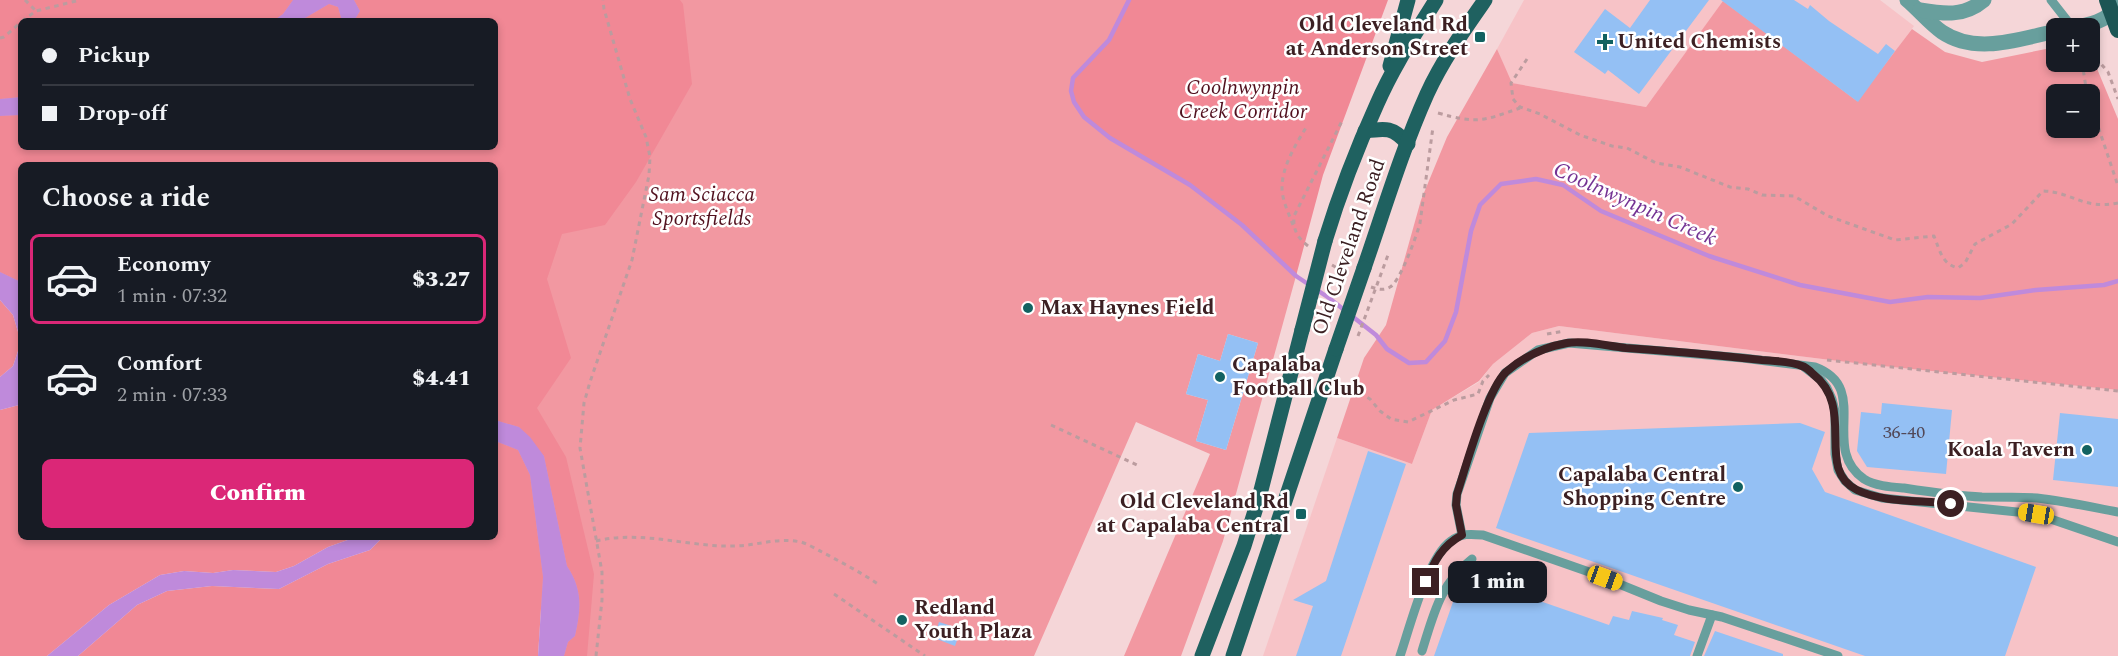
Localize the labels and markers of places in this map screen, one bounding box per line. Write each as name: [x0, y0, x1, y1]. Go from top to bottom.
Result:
place label: Old Cleveland Rd at Anderson Street: [1286, 9, 1468, 65]
place label: United Chemists: [1617, 26, 1781, 58]
marker: Old Cleveland Rd at Anderson Street: [1473, 30, 1487, 44]
marker: United Chemists: [1598, 35, 1612, 49]
place label: Max Haynes Field: [1040, 292, 1215, 324]
marker: Max Haynes Field: [1021, 301, 1035, 315]
place label: Capalaba Football Club: [1232, 349, 1365, 405]
marker: Capalaba Football Club: [1213, 370, 1227, 384]
place label: Koala Tavern: [1947, 434, 2075, 466]
marker: Koala Tavern: [2080, 443, 2094, 457]
place label: Capalaba Central Shopping Centre: [1558, 459, 1726, 515]
marker: Capalaba Central Shopping Centre: [1731, 480, 1745, 494]
place label: Old Cleveland Rd at Capalaba Central: [1097, 486, 1289, 542]
marker: Old Cleveland Rd at Capalaba Central: [1294, 507, 1308, 521]
place label: Redland Youth Plaza: [914, 592, 1032, 648]
marker: Redland Youth Plaza: [895, 613, 909, 627]

